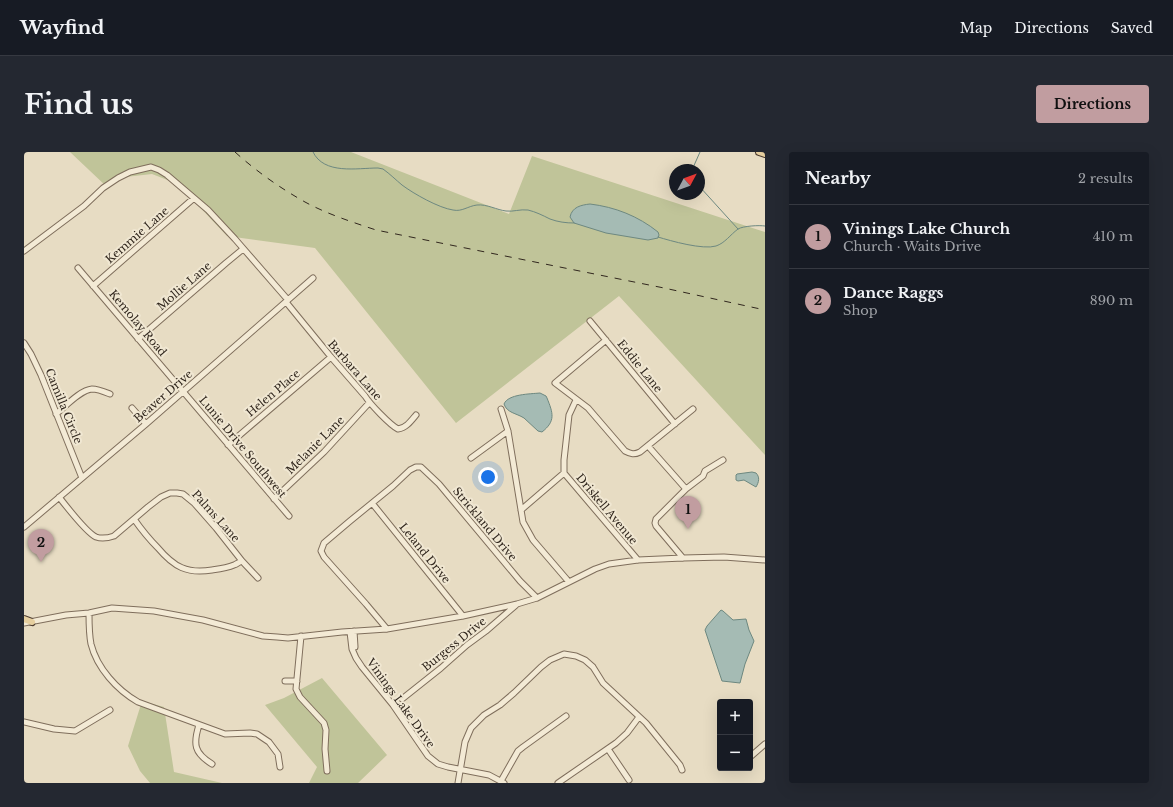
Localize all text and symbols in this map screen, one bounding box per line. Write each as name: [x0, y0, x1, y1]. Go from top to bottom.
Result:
text: Wayfind: [20, 16, 105, 39]
text: Map: [960, 19, 992, 37]
text: Directions: [1014, 19, 1089, 37]
text: Saved: [1111, 19, 1153, 37]
button: Directions: [1036, 85, 1149, 123]
text: Find us: [24, 87, 134, 122]
north arrow: [669, 164, 705, 200]
text: Nearby: [805, 168, 871, 189]
text: 2 results: [1078, 170, 1133, 187]
street label: Kemmie Lane: [102, 204, 172, 266]
text: Vinings Lake Church: [843, 219, 1010, 238]
text: 1: [815, 228, 821, 245]
text: 410 m: [1093, 228, 1133, 245]
text: Church · Waits Drive: [843, 238, 981, 255]
street label: Mollie Lane: [154, 259, 214, 313]
text: Dance Raggs: [843, 283, 944, 302]
street label: Kemolay Road: [106, 287, 170, 359]
text: 2: [814, 292, 822, 309]
text: 890 m: [1090, 292, 1133, 309]
text: Shop: [843, 302, 878, 319]
street label: Barbara Lane: [325, 337, 385, 403]
street label: Eddie Lane: [614, 337, 666, 395]
street label: Camilla Circle: [42, 366, 86, 446]
street label: Helen Place: [243, 366, 303, 420]
street label: Beaver Drive: [131, 367, 195, 425]
street label: Lunie Drive Southwest: [196, 393, 290, 501]
street label: Melanie Lane: [283, 413, 347, 477]
your location: [478, 467, 498, 487]
street label: Driskell Avenue: [573, 471, 641, 547]
street label: Strickland Drive: [450, 484, 520, 564]
street label: Palms Lane: [189, 487, 243, 545]
pin: 1: [675, 496, 701, 529]
street label: Leland Drive: [396, 520, 454, 586]
pin: 2: [28, 529, 54, 562]
street label: Burgess Drive: [419, 614, 489, 674]
street label: Vinings Lake Drive: [363, 655, 438, 751]
map controls: [717, 699, 753, 771]
button: +: [717, 699, 753, 735]
button: −: [717, 735, 753, 771]

